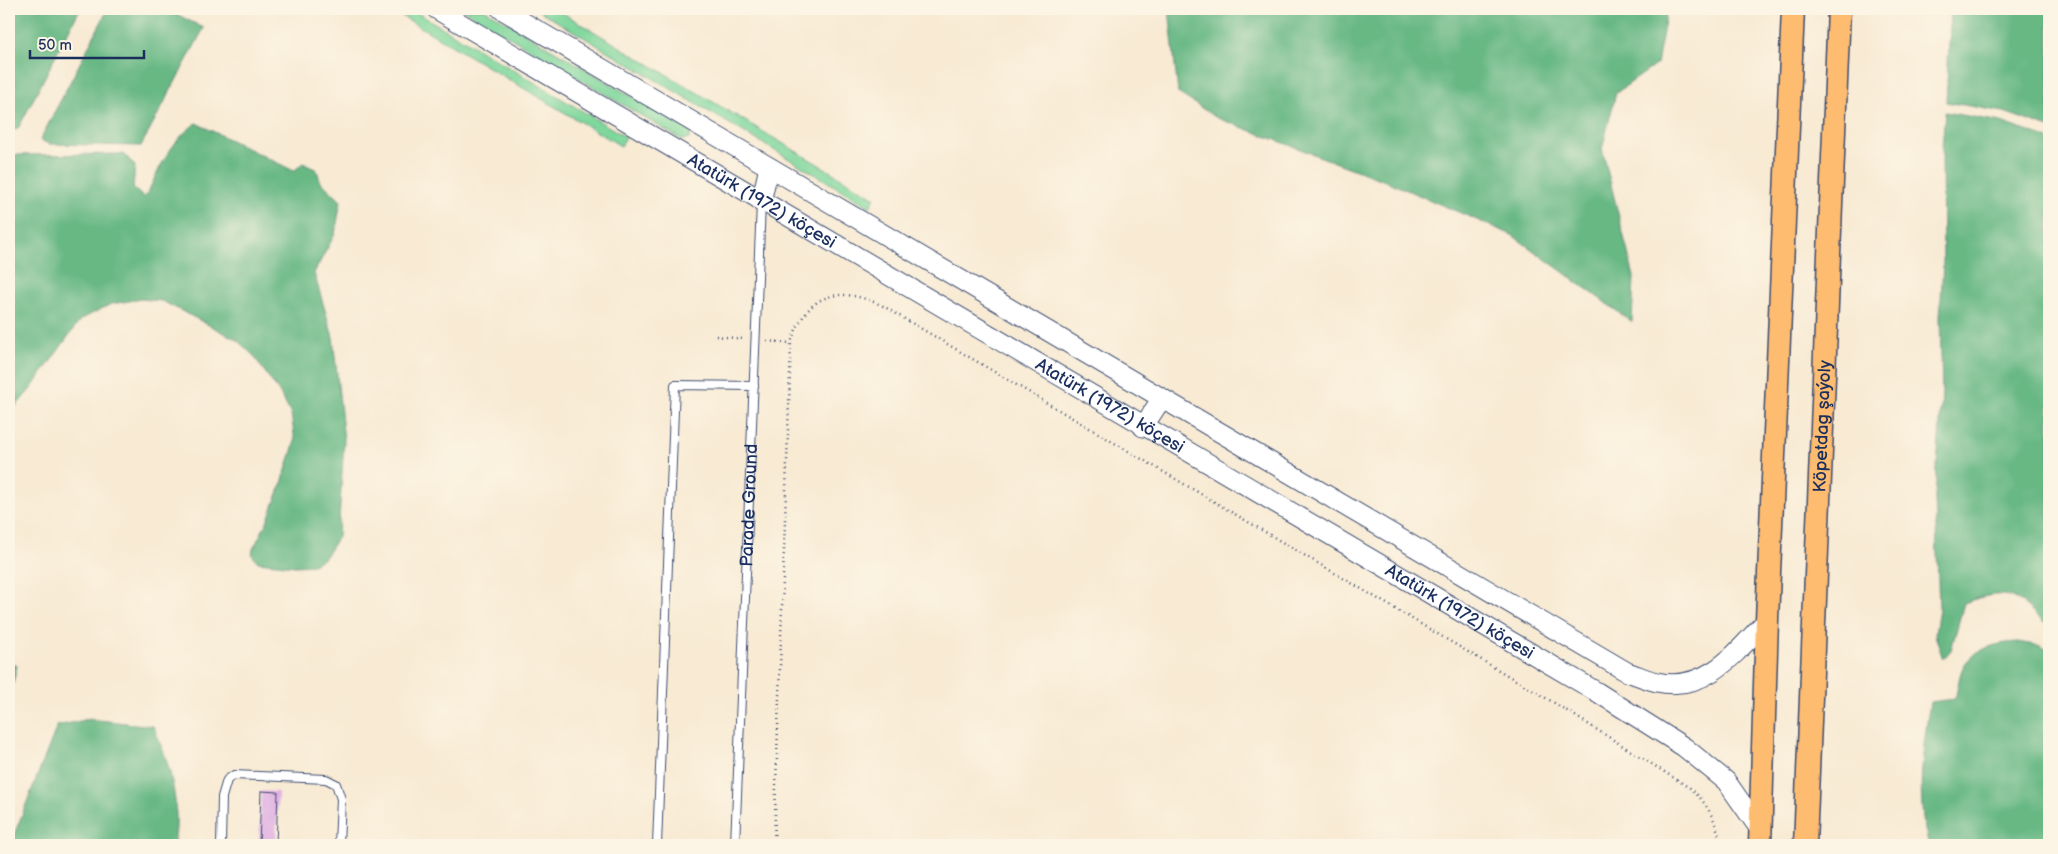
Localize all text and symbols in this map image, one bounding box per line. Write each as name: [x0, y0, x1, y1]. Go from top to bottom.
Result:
scale bar: [30, 28, 144, 60]
text: 50 m: [38, 36, 72, 55]
street label: Atatürk (1972) köçesi: [684, 149, 840, 253]
street label: Atatürk (1972) köçesi: [1032, 354, 1188, 457]
street label: Köpetdag şaýoly: [1809, 359, 1835, 493]
street label: Parade Ground: [736, 443, 762, 567]
street label: Atatürk (1972) köçesi: [1382, 559, 1538, 663]

